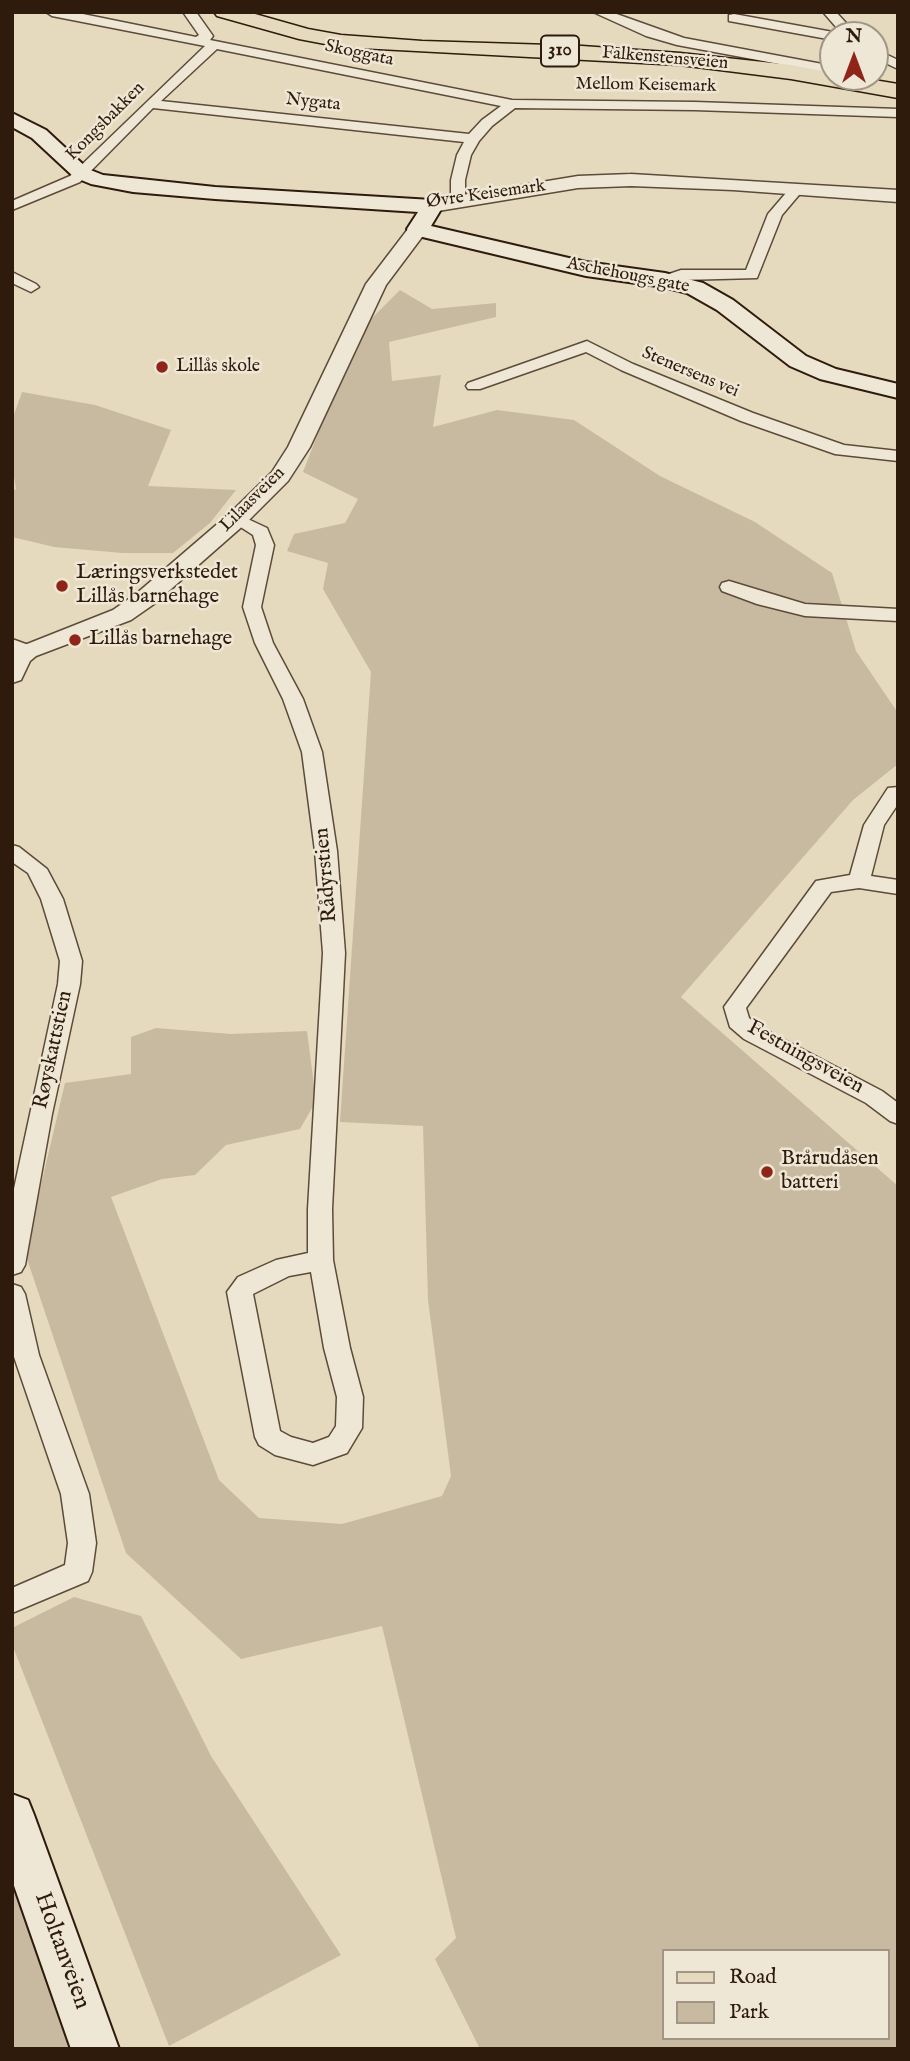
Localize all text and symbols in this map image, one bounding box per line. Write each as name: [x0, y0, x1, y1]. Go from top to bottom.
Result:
north arrow: [819, 21, 889, 91]
text: N: [846, 25, 862, 49]
street label: Skoggata: [323, 36, 395, 72]
road number: 310: [541, 36, 579, 66]
street label: Falkenstensveien: [601, 43, 729, 75]
street label: Mellom Keisemark: [575, 74, 717, 98]
street label: Kongsbakken: [62, 78, 150, 166]
street label: Nygata: [284, 89, 342, 117]
street label: Øvre Keisemark: [425, 176, 547, 214]
street label: Aschehougs gate: [565, 254, 691, 298]
street label: Stenersens vei: [638, 343, 742, 403]
place label: Lillås skole: [176, 356, 260, 378]
marker: Lillås skole: [154, 359, 170, 375]
street label: Lilaasveien: [216, 463, 290, 537]
place label: Læringsverkstedet Lillås barnehage: [76, 561, 238, 611]
marker: Læringsverkstedet Lillås barnehage: [54, 578, 70, 594]
place label: Lillås barnehage: [89, 627, 232, 653]
marker: Lillås barnehage: [67, 632, 83, 648]
street label: Rådyrstien: [310, 827, 344, 923]
street label: Røyskattstien: [29, 988, 79, 1112]
street label: Festningsveien: [742, 1016, 868, 1100]
place label: Brårudåsen batteri: [781, 1147, 879, 1197]
marker: Brårudåsen batteri: [759, 1164, 775, 1180]
street label: Holtanveien: [27, 1889, 95, 2013]
legend: [662, 1949, 889, 2040]
text: Road: [729, 1964, 776, 1991]
text: Park: [729, 1999, 769, 2026]

